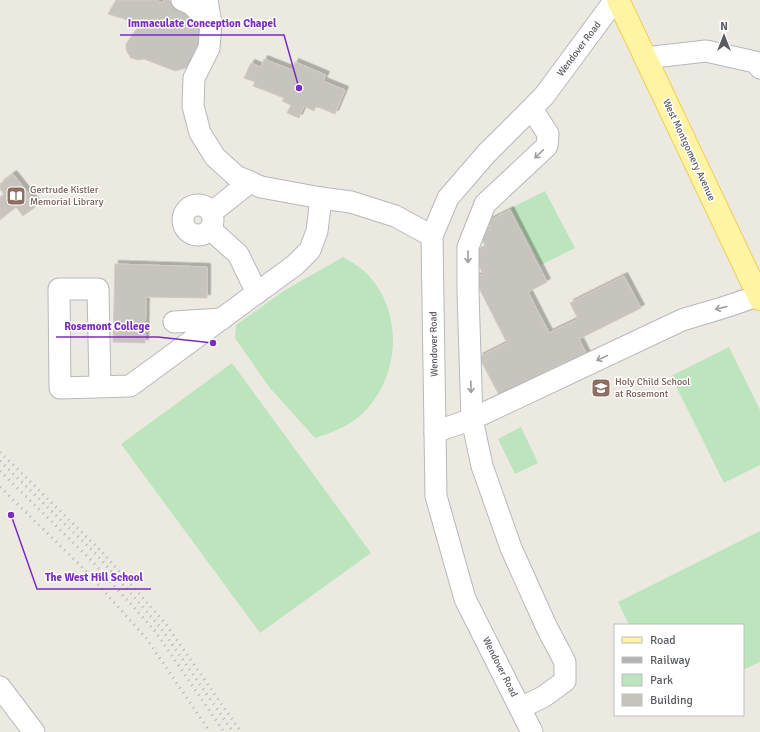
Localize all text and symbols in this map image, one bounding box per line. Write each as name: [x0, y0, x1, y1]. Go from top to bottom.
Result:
callout: Immaculate Conception Chapel: [120, 12, 284, 35]
north arrow: [704, 16, 744, 56]
text: Immaculate Conception Chapel: [128, 17, 277, 30]
street label: Wendover Road: [554, 19, 604, 79]
text: N: [720, 20, 728, 33]
street label: West Montgomery Avenue: [660, 97, 718, 203]
one-way arrow: [534, 149, 544, 158]
place label: Gertrude Kistler Memorial Library: [30, 184, 104, 208]
library icon: Gertrude Kistler Memorial Library: [5, 185, 27, 207]
one-way arrow: [464, 250, 472, 263]
one-way arrow: [715, 304, 728, 312]
street label: Wendover Road: [427, 311, 441, 377]
callout: Rosemont College: [56, 314, 158, 337]
text: Rosemont College: [64, 320, 150, 333]
one-way arrow: [596, 355, 608, 362]
place label: Holy Child School at Rosemont: [615, 376, 690, 400]
school or university icon: Holy Child School at Rosemont: [590, 377, 612, 399]
one-way arrow: [467, 380, 475, 393]
callout: The West Hill School: [37, 566, 151, 589]
text: The West Hill School: [45, 571, 144, 584]
legend: [614, 624, 744, 716]
text: Road: [650, 633, 676, 648]
street label: Wendover Road: [480, 635, 520, 699]
text: Railway: [650, 653, 690, 668]
text: Park: [650, 673, 673, 688]
text: Building: [650, 693, 693, 708]

